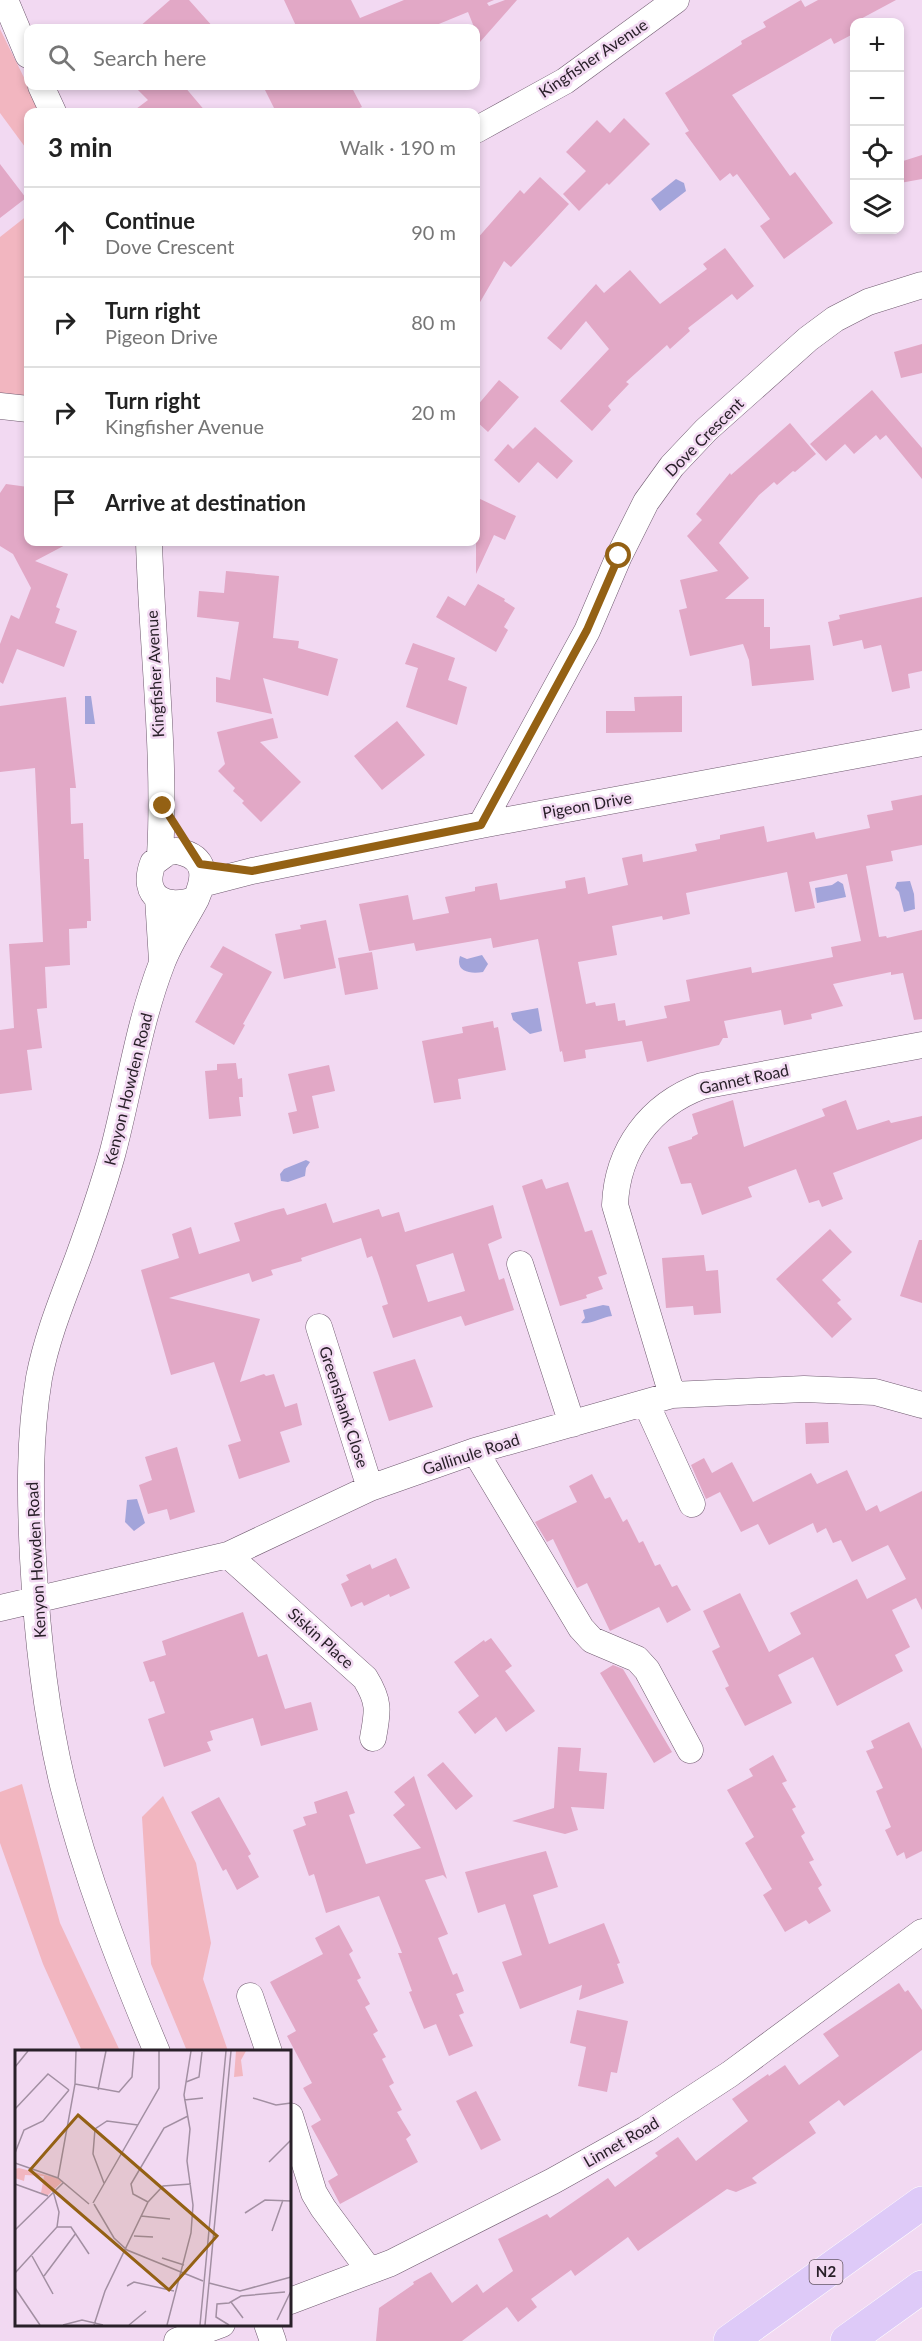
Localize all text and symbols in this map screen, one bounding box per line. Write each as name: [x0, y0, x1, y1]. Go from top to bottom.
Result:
street label: Kingfisher Avenue: [535, 14, 651, 101]
map controls: [850, 18, 904, 234]
button: +: [850, 18, 904, 72]
search box: [24, 24, 480, 90]
icon: search: [45, 41, 78, 74]
text: Search here: [93, 44, 206, 71]
button: −: [850, 72, 904, 126]
button: locate: [850, 126, 904, 180]
text: 3 min: [48, 131, 112, 163]
text: Walk · 190 m: [340, 135, 456, 159]
button: layers: [850, 180, 904, 234]
text: Continue: [105, 207, 195, 234]
icon: ahead: [48, 216, 81, 249]
text: 90 m: [411, 220, 456, 244]
text: Dove Crescent: [105, 234, 234, 258]
text: Turn right: [105, 297, 200, 324]
icon: right: [48, 306, 81, 339]
text: 80 m: [411, 310, 456, 334]
text: Pigeon Drive: [105, 324, 218, 348]
text: Turn right: [105, 387, 200, 414]
street label: Dove Crescent: [660, 393, 747, 480]
icon: right: [48, 396, 81, 429]
text: 20 m: [411, 400, 456, 424]
text: Kingfisher Avenue: [105, 414, 264, 438]
icon: arrive: [48, 486, 81, 519]
text: Arrive at destination: [105, 489, 306, 516]
route start: [605, 542, 631, 568]
street label: Kingfisher Avenue: [142, 610, 167, 738]
street label: Pigeon Drive: [541, 787, 633, 822]
route end: [149, 792, 175, 818]
street label: Kenyon Howden Road: [99, 1011, 156, 1167]
street label: Gannet Road: [697, 1060, 790, 1097]
street label: Greenshank Close: [316, 1344, 373, 1470]
street label: Gallinule Road: [420, 1429, 522, 1478]
street label: Kenyon Howden Road: [22, 1481, 49, 1639]
street label: Siskin Place: [285, 1603, 358, 1672]
inset map: [15, 2050, 291, 2326]
street label: Linnet Road: [580, 2112, 662, 2171]
road number: N2: [810, 2260, 842, 2284]

